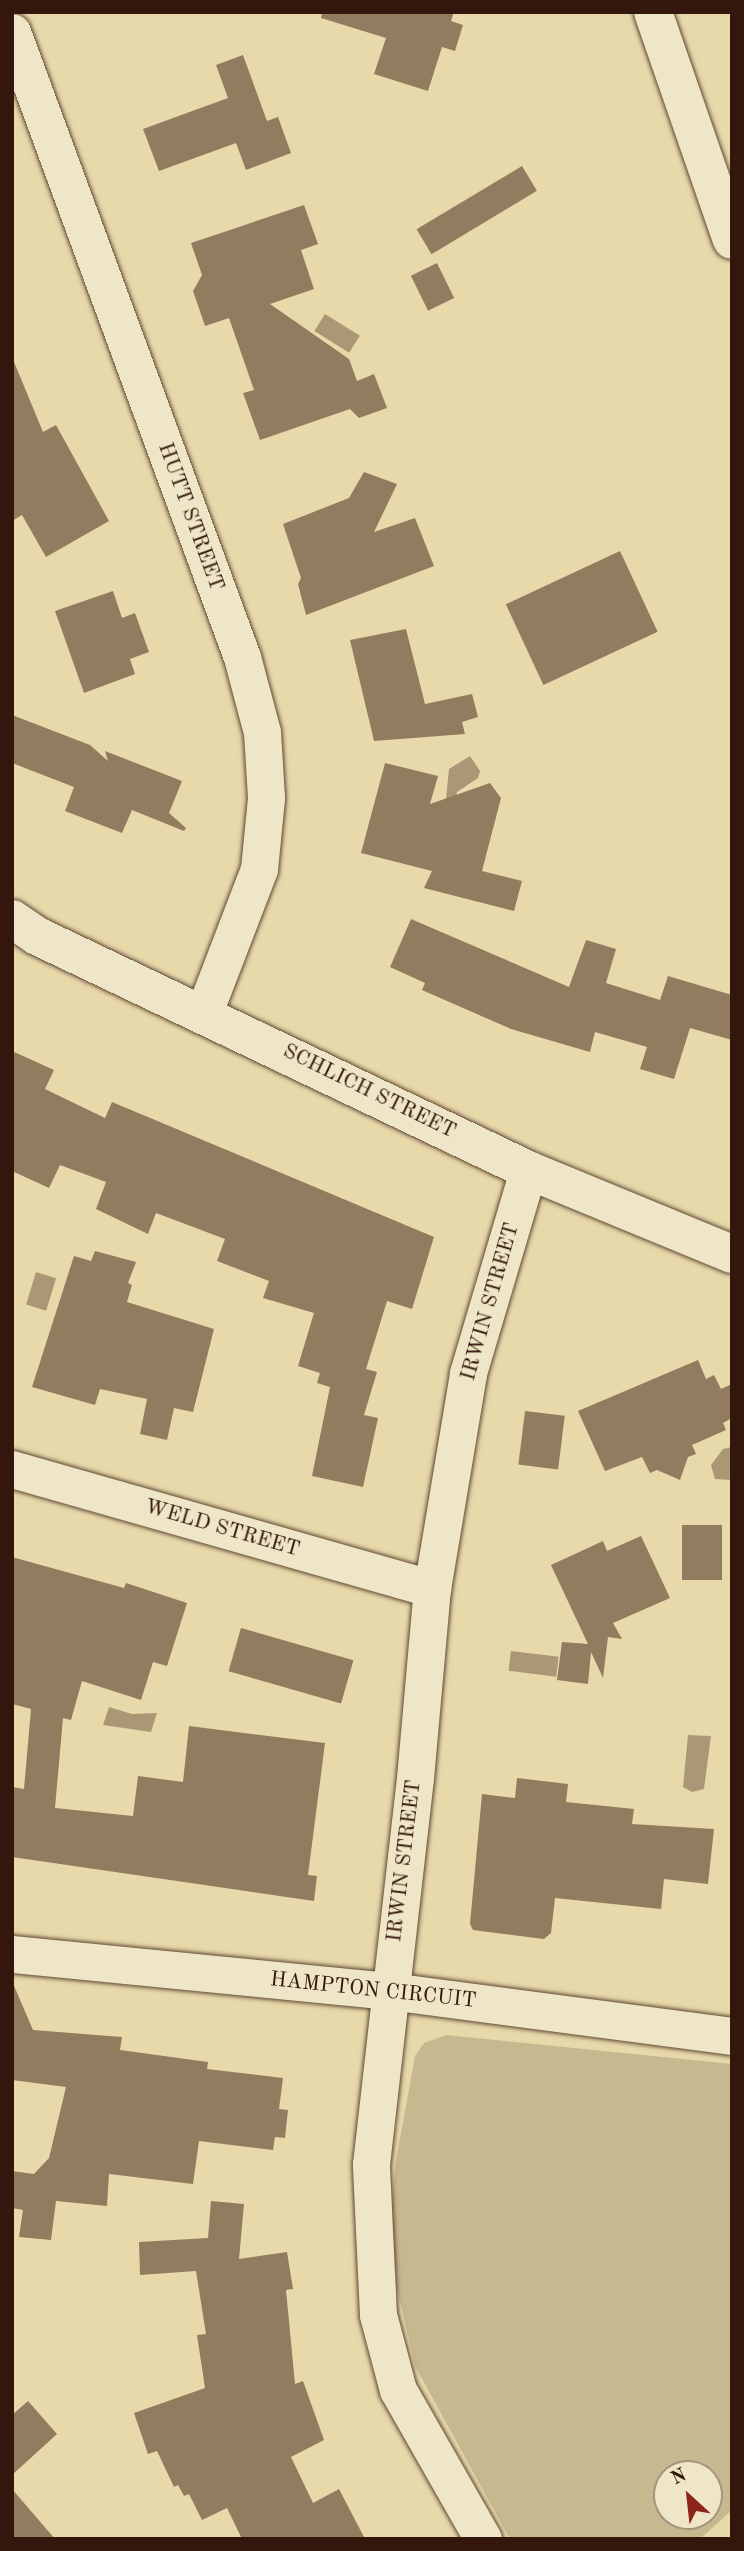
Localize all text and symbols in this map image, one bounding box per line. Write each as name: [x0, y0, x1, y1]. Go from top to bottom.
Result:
street label: HUTT STREET: [152, 439, 228, 595]
street label: SCHLICH STREET: [278, 1039, 460, 1145]
street label: IRWIN STREET: [456, 1220, 526, 1384]
street label: WELD STREET: [141, 1495, 303, 1563]
street label: IRWIN STREET: [383, 1779, 427, 1943]
street label: HAMPTON CIRCUIT: [269, 1968, 477, 2014]
north arrow: [653, 2460, 723, 2530]
text: N: [668, 2466, 690, 2489]

